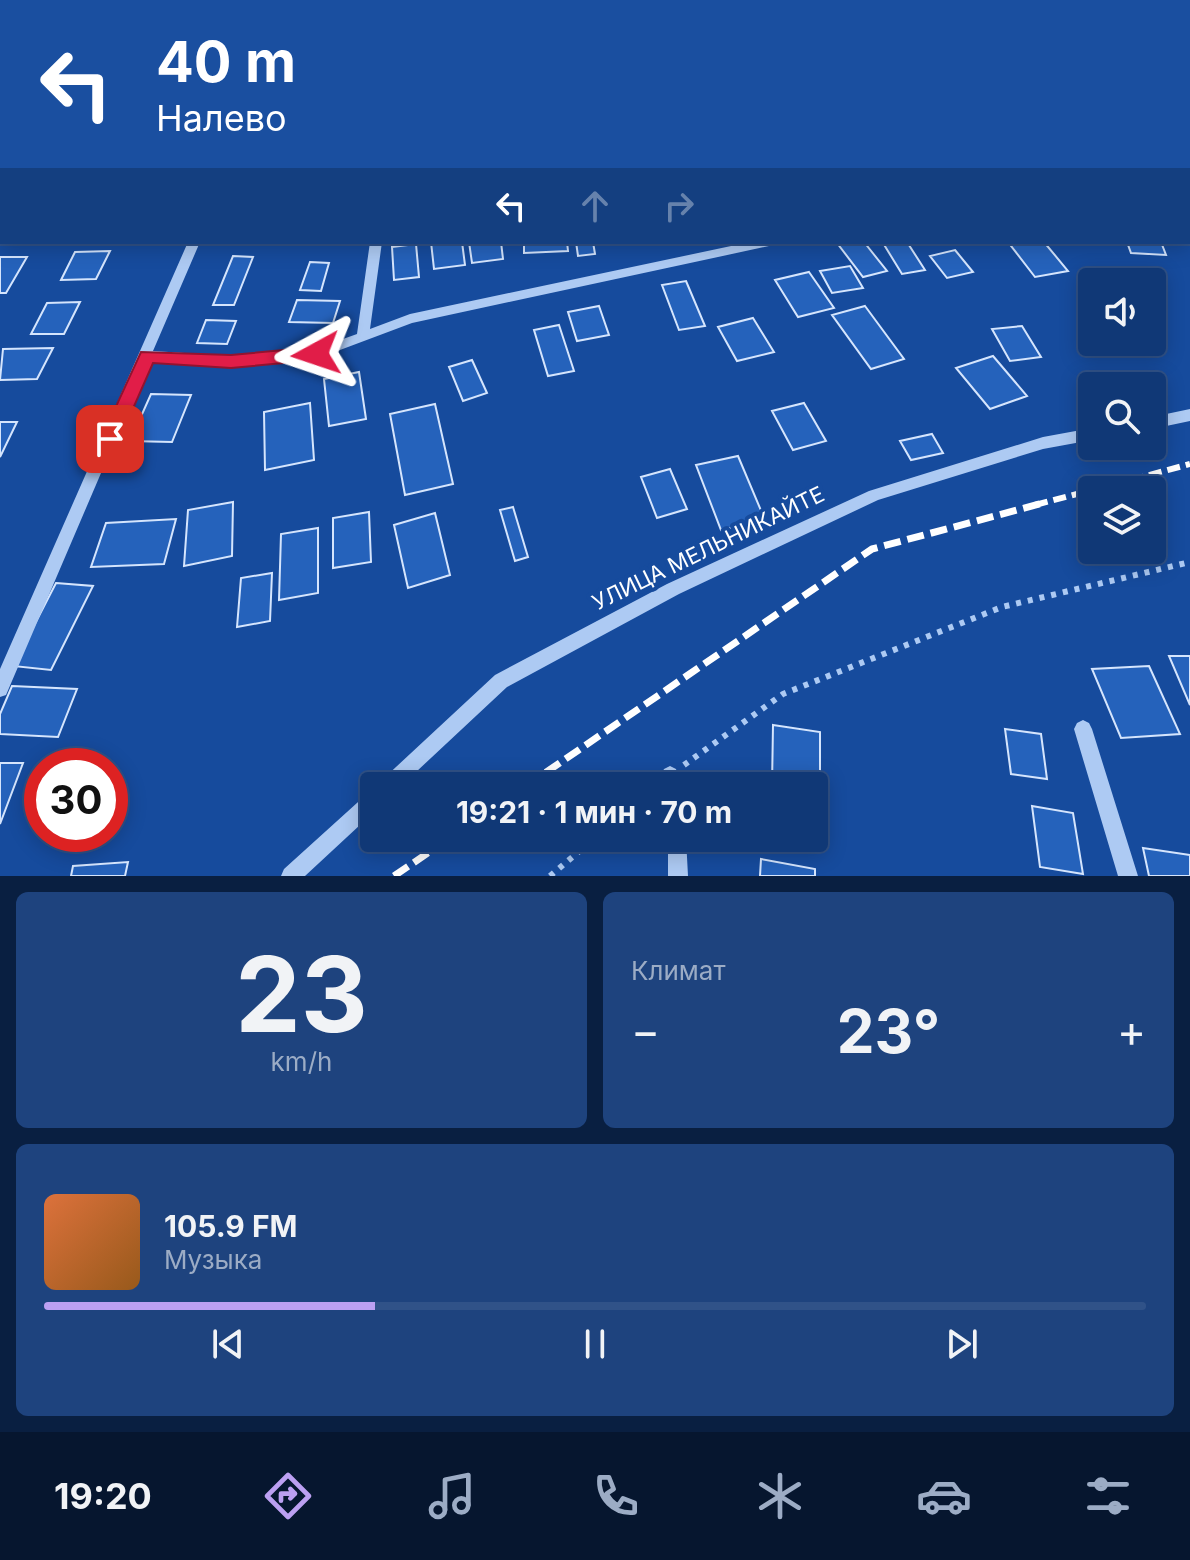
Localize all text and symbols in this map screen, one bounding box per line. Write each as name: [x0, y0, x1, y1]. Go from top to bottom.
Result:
text: 40 m: [156, 28, 296, 96]
icon: left: [24, 32, 128, 136]
text: Налево: [156, 96, 287, 140]
icon: left: [489, 184, 533, 228]
icon: ahead: [573, 184, 617, 228]
icon: right: [657, 184, 701, 228]
map controls: [1078, 268, 1166, 564]
button: sound: [1078, 268, 1166, 356]
position arrow: [274, 312, 358, 396]
button: search: [1078, 372, 1166, 460]
pin: [76, 405, 144, 473]
icon: arrive: [88, 417, 132, 461]
button: layers: [1078, 476, 1166, 564]
street label: УЛИЦА МЕЛЬНИКАЙТЕ: [588, 480, 828, 616]
speed limit sign: 30: [24, 748, 128, 852]
text: 19:21 · 1 мин · 70 m: [456, 794, 732, 830]
text: 23: [235, 931, 368, 1057]
text: Климат: [631, 955, 726, 986]
text: 23°: [837, 995, 940, 1067]
text: −: [631, 1004, 660, 1058]
text: +: [1117, 1004, 1146, 1058]
text: km/h: [271, 1046, 332, 1077]
text: 105.9 FM: [164, 1208, 297, 1244]
text: Музыка: [164, 1244, 262, 1275]
icon: previous: [206, 1322, 250, 1366]
icon: pause: [573, 1322, 617, 1366]
icon: next: [940, 1322, 984, 1366]
icon: directions: [260, 1468, 316, 1524]
icon: music: [424, 1468, 480, 1524]
icon: phone: [588, 1468, 644, 1524]
icon: climate: [752, 1468, 808, 1524]
icon: car: [916, 1468, 972, 1524]
icon: filters: [1080, 1468, 1136, 1524]
text: 19:20: [54, 1474, 152, 1518]

